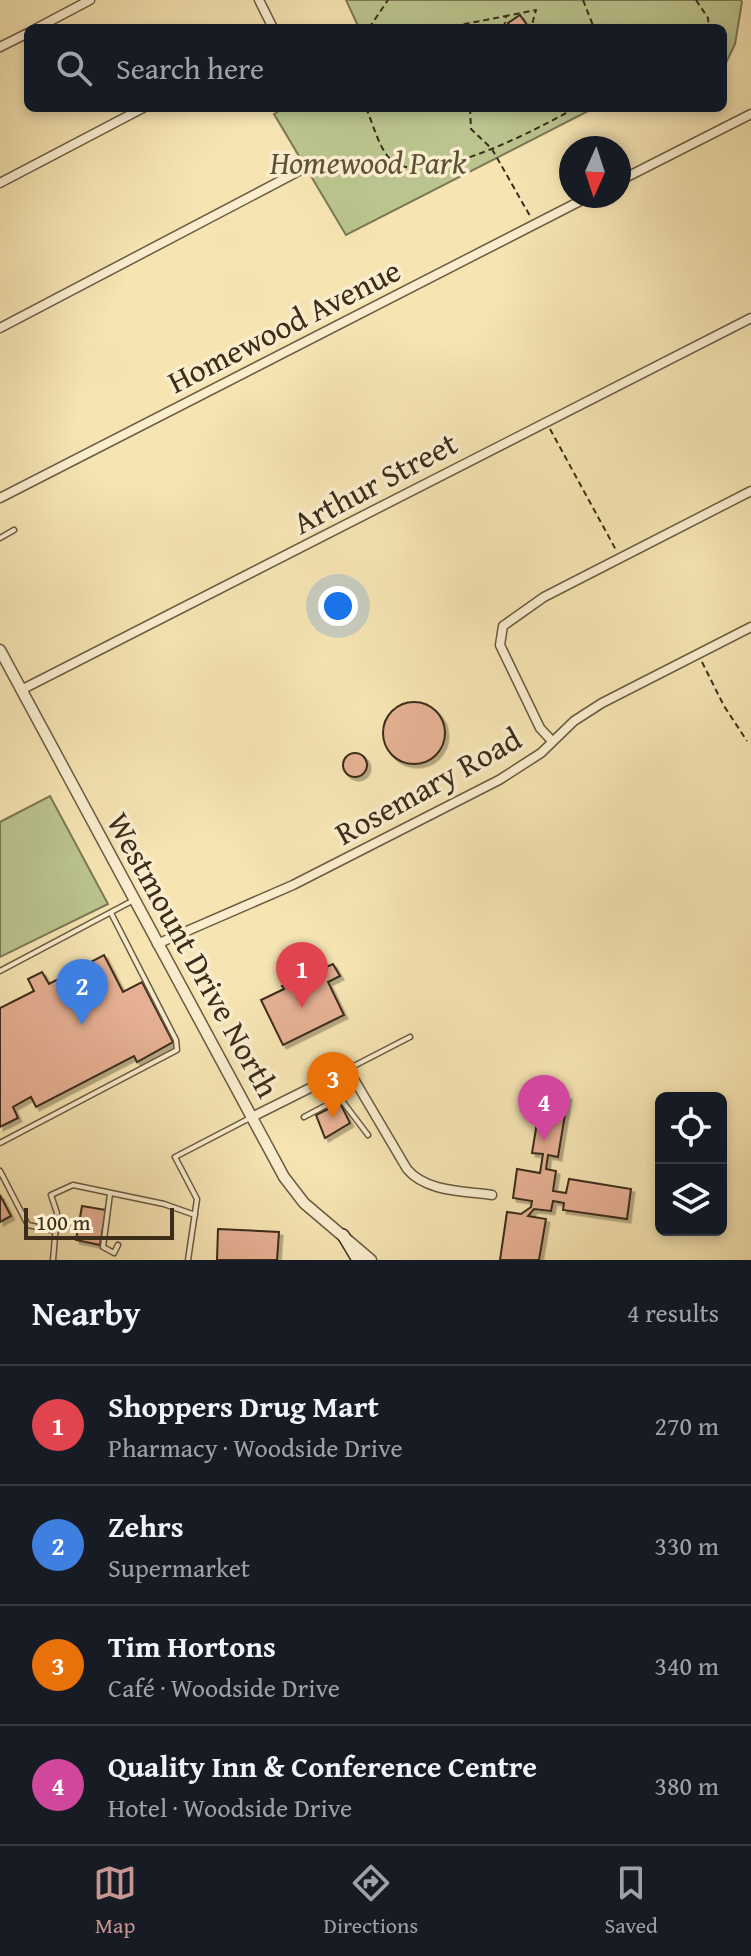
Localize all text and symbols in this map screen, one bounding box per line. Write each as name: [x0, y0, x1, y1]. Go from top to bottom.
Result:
search box: [24, 24, 727, 112]
icon: search: [52, 46, 96, 90]
text: Search here: [116, 46, 264, 90]
north arrow: [559, 136, 631, 208]
park label: Homewood Park: [269, 139, 467, 186]
street label: Homewood Avenue: [159, 246, 409, 405]
street label: Arthur Street: [284, 419, 465, 546]
your location: [318, 586, 358, 626]
street label: Rosemary Road: [326, 715, 530, 856]
street label: Westmount Drive North: [95, 804, 291, 1106]
pin: 1: [276, 942, 328, 1008]
pin: 2: [56, 959, 108, 1025]
pin: 3: [307, 1052, 359, 1118]
pin: 4: [518, 1075, 570, 1141]
map controls: [655, 1092, 727, 1236]
button: locate: [655, 1092, 727, 1164]
button: layers: [655, 1164, 727, 1236]
scale bar: [24, 1204, 174, 1240]
text: 100 m: [36, 1206, 91, 1238]
text: Nearby: [32, 1288, 141, 1337]
text: 4 results: [627, 1293, 719, 1332]
text: Shoppers Drug Mart: [108, 1384, 379, 1428]
text: 1: [51, 1406, 65, 1445]
text: 270 m: [654, 1406, 719, 1445]
text: Pharmacy · Woodside Drive: [108, 1428, 403, 1467]
text: Zehrs: [108, 1504, 184, 1548]
text: 2: [51, 1526, 65, 1565]
text: 330 m: [654, 1526, 719, 1565]
text: Supermarket: [108, 1548, 250, 1587]
text: Tim Hortons: [108, 1624, 276, 1668]
text: 3: [51, 1646, 65, 1685]
text: 340 m: [654, 1646, 719, 1685]
text: Café · Woodside Drive: [108, 1668, 340, 1707]
text: Quality Inn & Conference Centre: [108, 1744, 537, 1788]
text: 4: [51, 1766, 65, 1805]
text: 380 m: [654, 1766, 719, 1805]
text: Hotel · Woodside Drive: [108, 1788, 352, 1827]
tab: Map: [93, 1861, 137, 1941]
tab: Directions: [324, 1861, 418, 1941]
tab: Saved: [605, 1861, 658, 1941]

